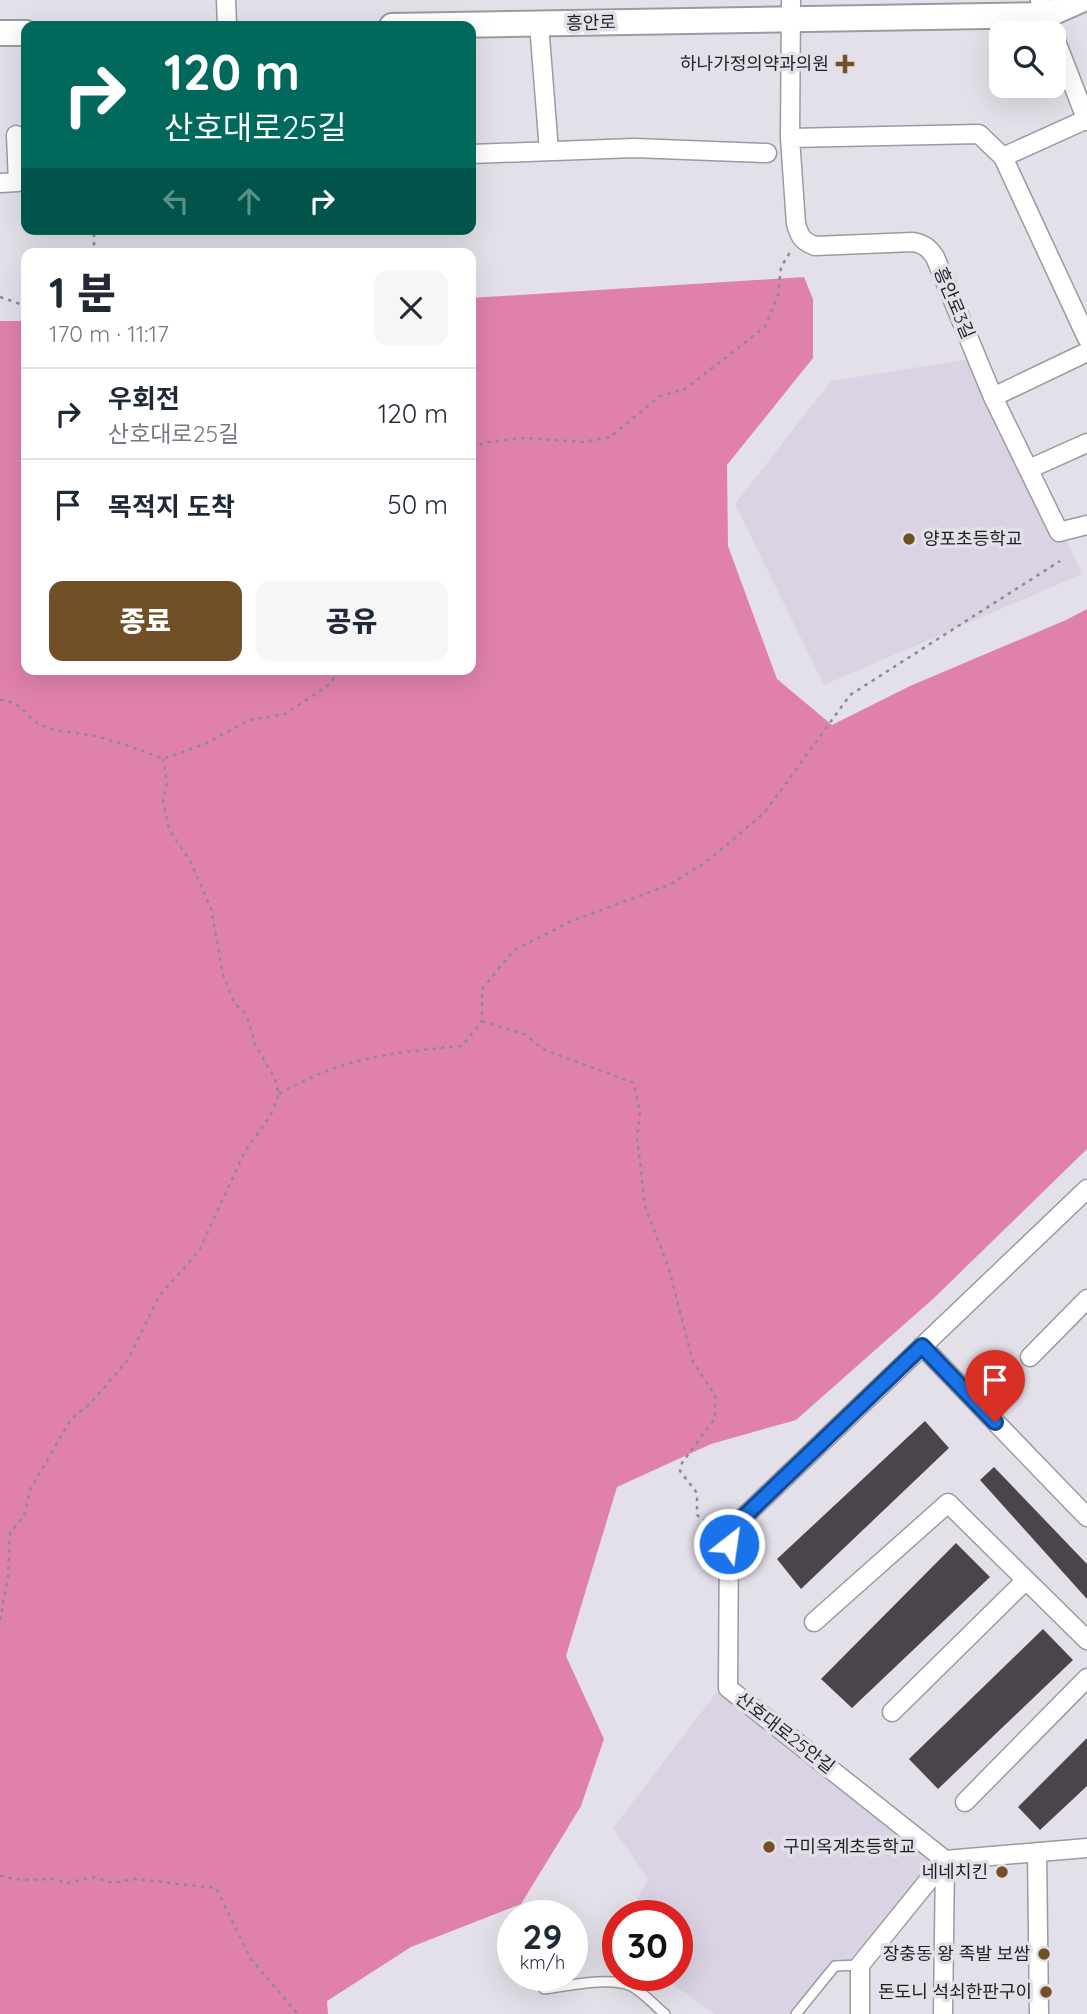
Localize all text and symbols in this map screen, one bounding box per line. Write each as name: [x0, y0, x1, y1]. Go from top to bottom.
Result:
street label: 흥안로: [566, 11, 616, 34]
map controls: [989, 21, 1066, 98]
button: search: [989, 21, 1066, 98]
text: 120 m: [164, 41, 300, 102]
icon: right: [49, 49, 140, 140]
place label: 하나가정의약과의원: [680, 52, 829, 75]
marker: 하나가정의약과의원: [835, 54, 855, 74]
text: 산호대로25길: [164, 107, 346, 147]
icon: left: [157, 182, 195, 220]
icon: ahead: [230, 182, 268, 220]
icon: right: [303, 182, 341, 220]
street label: 흥안로3길: [929, 263, 980, 342]
text: 1 분: [49, 266, 116, 319]
button: close: [374, 271, 448, 345]
text: 170 m · 11:17: [49, 319, 169, 348]
text: 우회전: [108, 382, 180, 415]
icon: right: [49, 395, 87, 433]
text: 120 m: [378, 397, 448, 430]
text: 산호대로25길: [108, 419, 239, 448]
icon: arrive: [49, 486, 87, 524]
text: 50 m: [388, 488, 448, 521]
text: 목적지 도착: [108, 490, 235, 523]
place label: 양포초등학교: [923, 527, 1022, 550]
marker: 양포초등학교: [901, 531, 917, 547]
button: 종료: [49, 581, 242, 661]
button: 공유: [256, 581, 448, 661]
pin: [965, 1350, 1025, 1422]
icon: arrive: [976, 1361, 1014, 1399]
position arrow: [692, 1507, 766, 1581]
street label: 산호대로25안길: [731, 1687, 839, 1778]
place label: 구미옥계초등학교: [783, 1835, 915, 1858]
marker: 구미옥계초등학교: [761, 1839, 777, 1855]
place label: 네네치킨: [922, 1860, 988, 1883]
marker: 네네치킨: [994, 1864, 1010, 1880]
speed limit sign: 30: [602, 1900, 693, 1991]
text: 29: [523, 1914, 562, 1958]
place label: 장충동 왕 족발 보쌈: [883, 1942, 1030, 1965]
marker: 장충동 왕 족발 보쌈: [1036, 1946, 1052, 1962]
text: km/h: [520, 1951, 565, 1974]
place label: 돈도니 석쇠한판구이: [878, 1980, 1032, 2003]
marker: 돈도니 석쇠한판구이: [1038, 1984, 1054, 2000]

